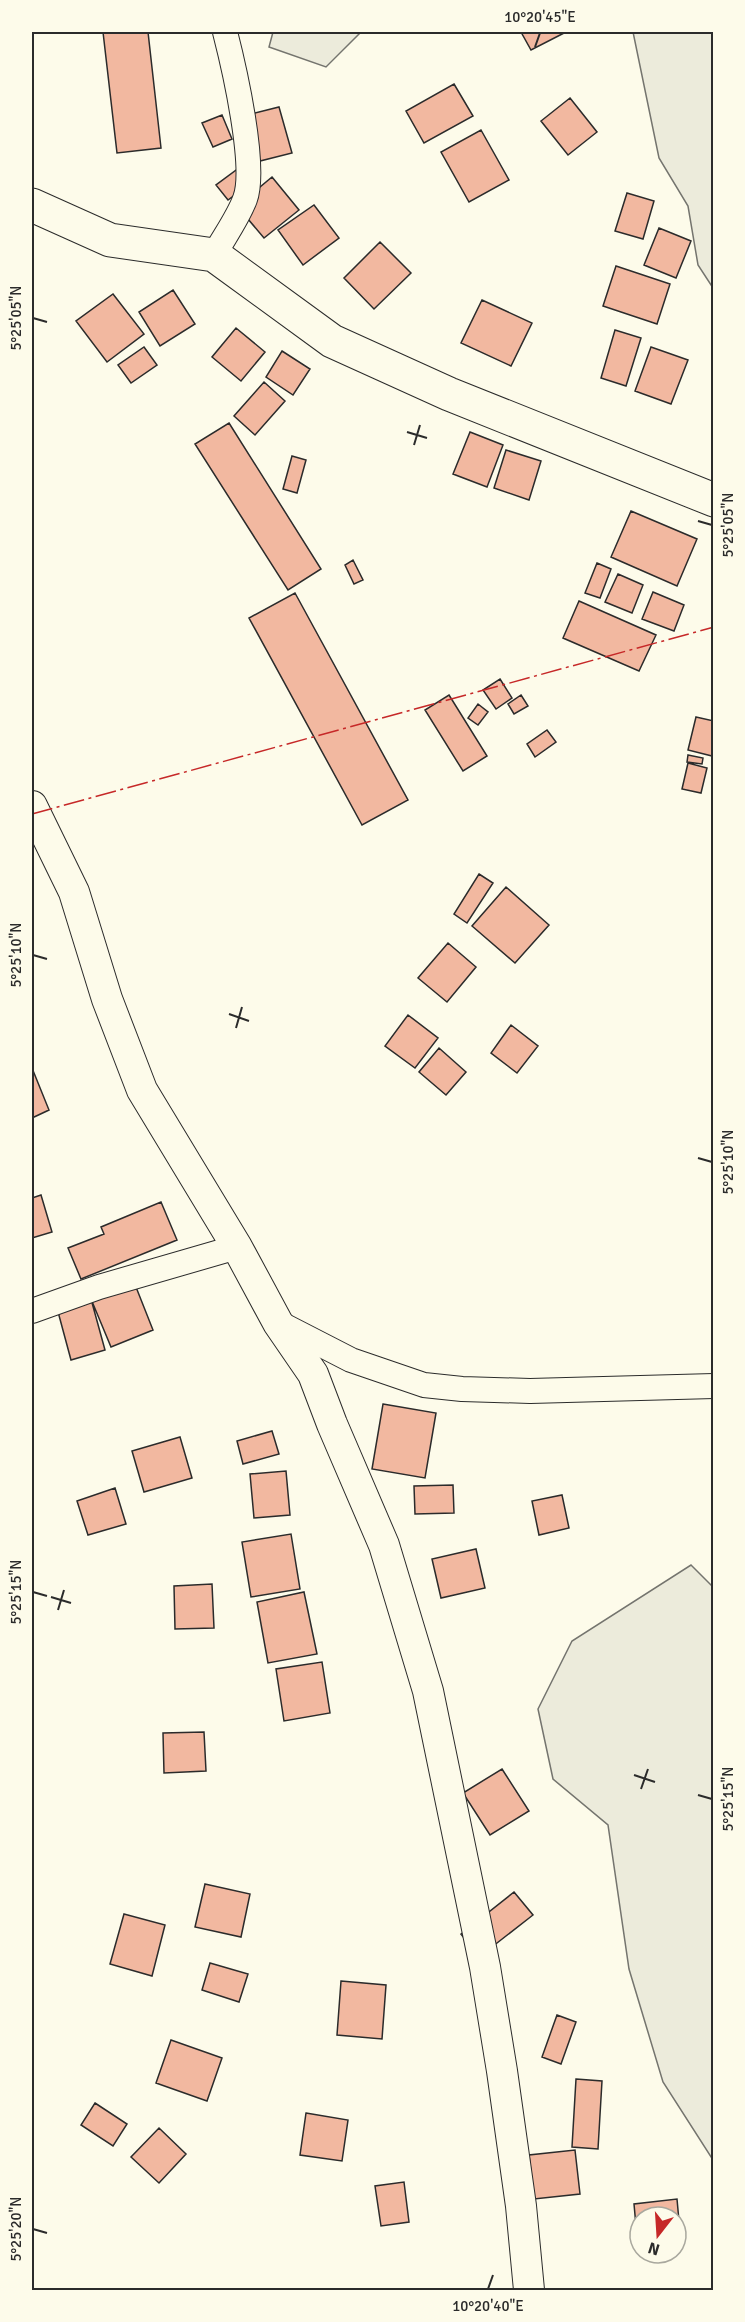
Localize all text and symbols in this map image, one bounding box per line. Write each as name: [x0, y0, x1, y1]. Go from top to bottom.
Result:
text: 10°20'45"E: [504, 8, 576, 26]
text: 5°25'05"N: [7, 285, 25, 351]
text: 5°25'05"N: [719, 492, 737, 558]
text: 5°25'10"N: [7, 922, 25, 988]
text: 5°25'10"N: [719, 1129, 737, 1195]
text: 5°25'15"N: [7, 1559, 25, 1625]
text: 5°25'15"N: [719, 1766, 737, 1832]
text: 5°25'20"N: [7, 2196, 25, 2262]
north arrow: [628, 2205, 688, 2265]
text: N: [646, 2237, 662, 2260]
text: 10°20'40"E: [452, 2297, 524, 2315]

